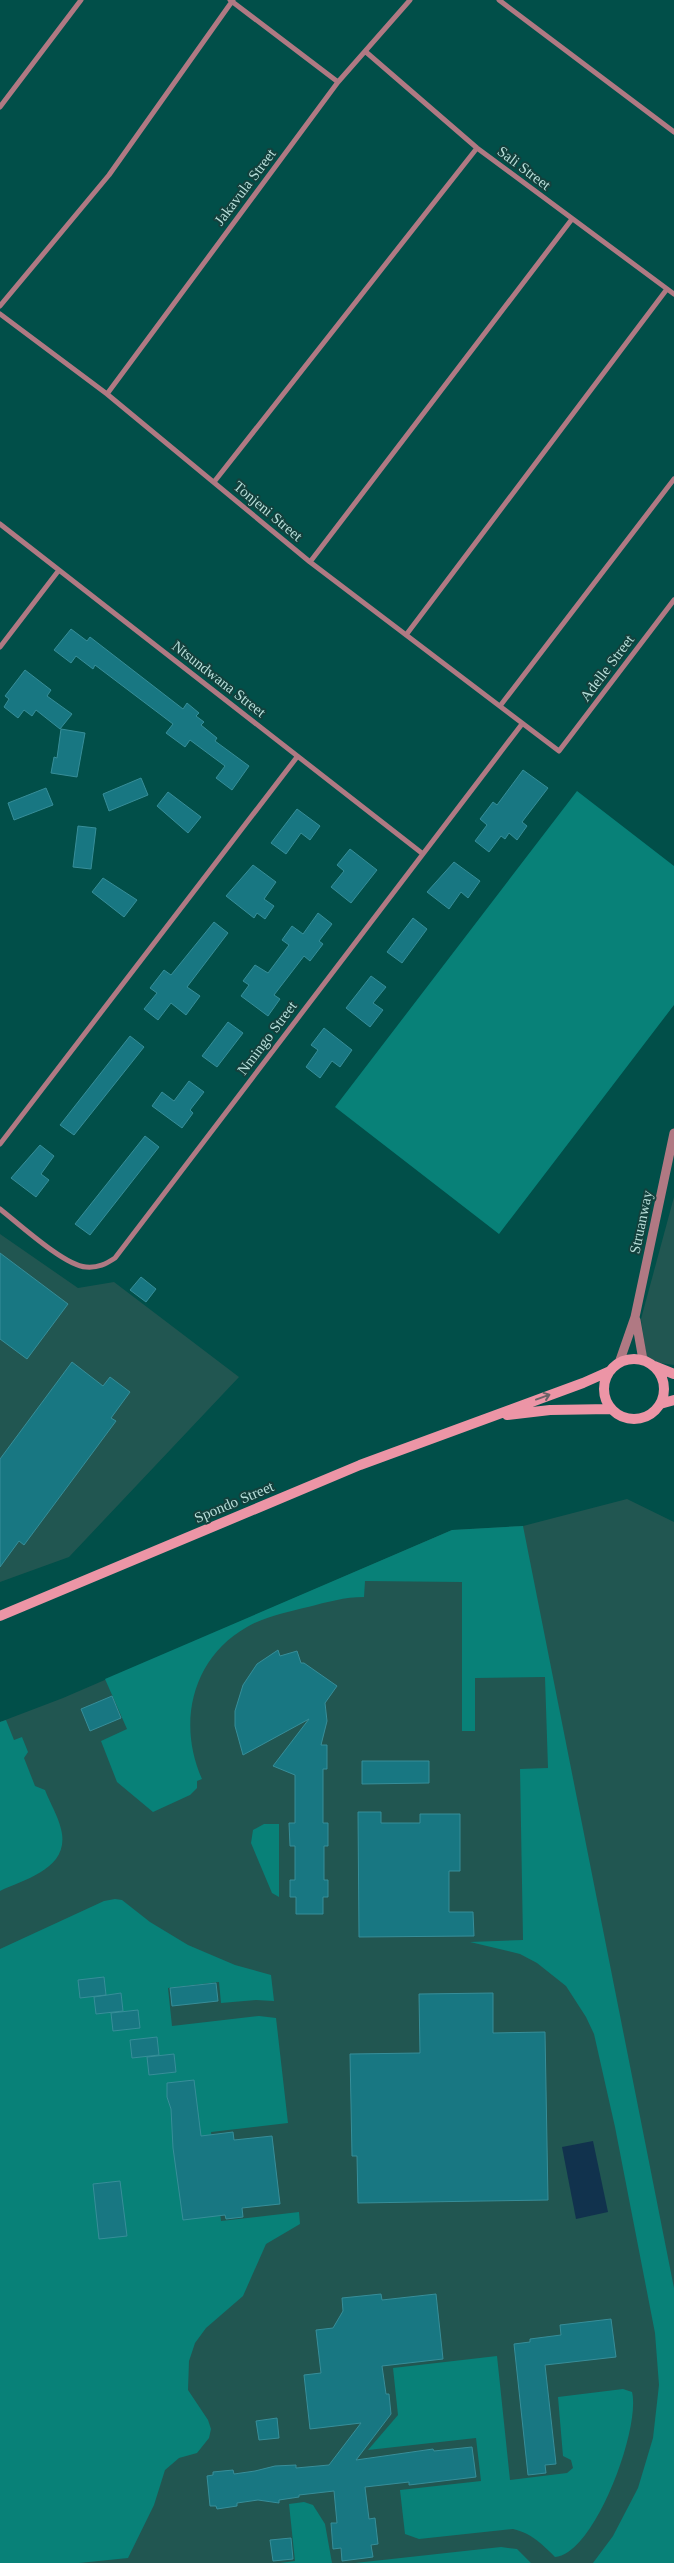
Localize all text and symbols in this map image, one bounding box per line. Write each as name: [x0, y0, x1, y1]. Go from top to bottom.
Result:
street label: Sali Street: [494, 143, 554, 194]
street label: Jakavula Street: [211, 145, 279, 228]
street label: Tonjeni Street: [231, 478, 306, 545]
street label: Adelle Street: [577, 631, 638, 704]
street label: Ntsundwana Street: [169, 638, 269, 721]
street label: Nmingo Street: [234, 997, 300, 1078]
street label: Struanway: [627, 1188, 656, 1255]
one-way arrow: [535, 1392, 551, 1401]
street label: Spondo Street: [192, 1478, 277, 1526]

